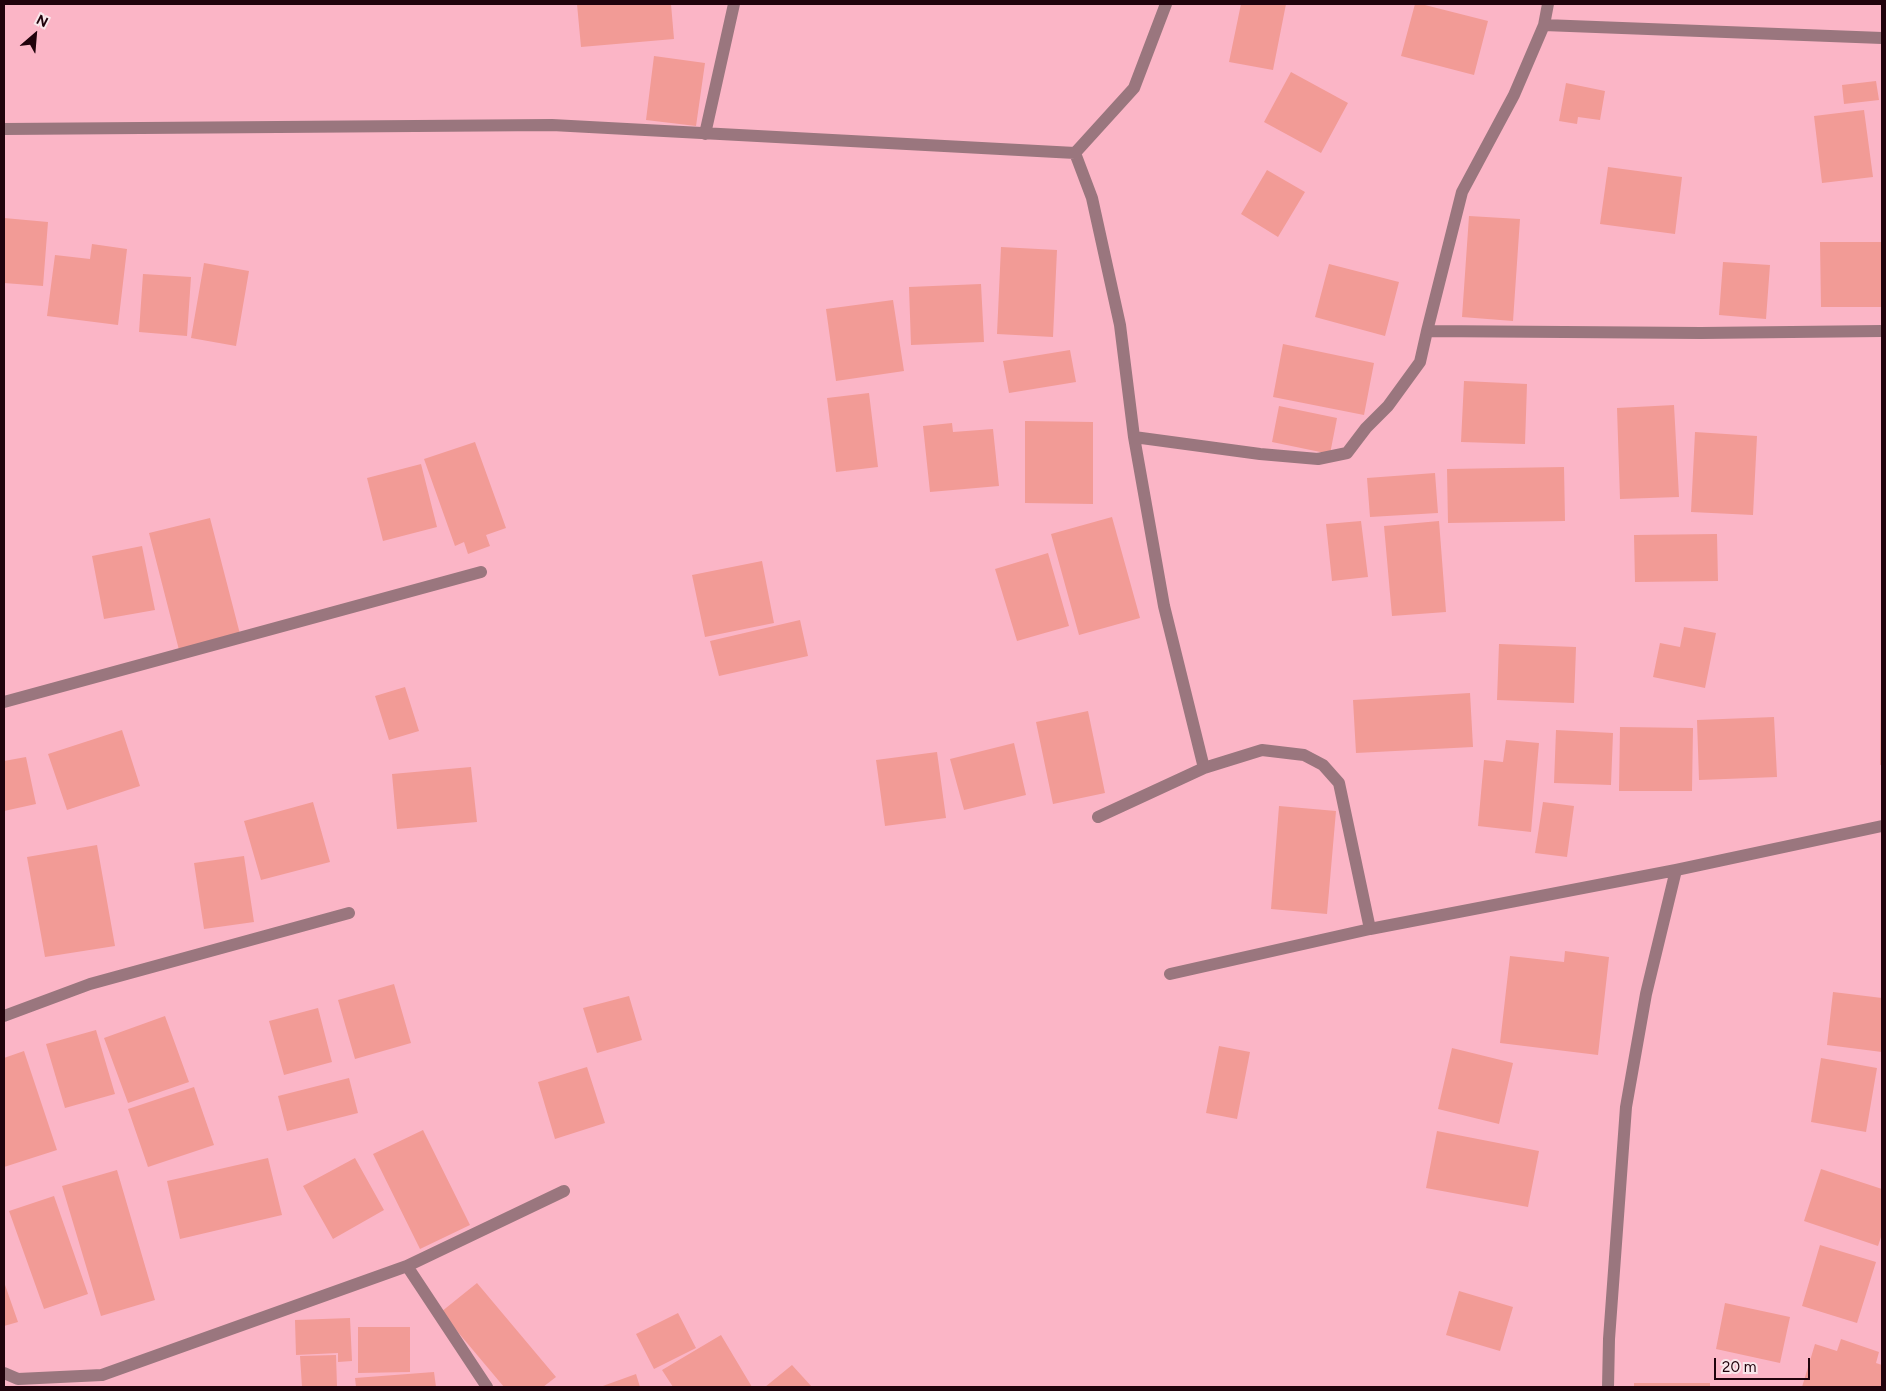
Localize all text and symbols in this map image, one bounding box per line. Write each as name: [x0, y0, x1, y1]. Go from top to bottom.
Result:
north arrow: [10, 10, 60, 60]
text: N: [33, 11, 51, 31]
scale bar: [1716, 1348, 1812, 1380]
text: 20 m: [1722, 1358, 1756, 1376]

